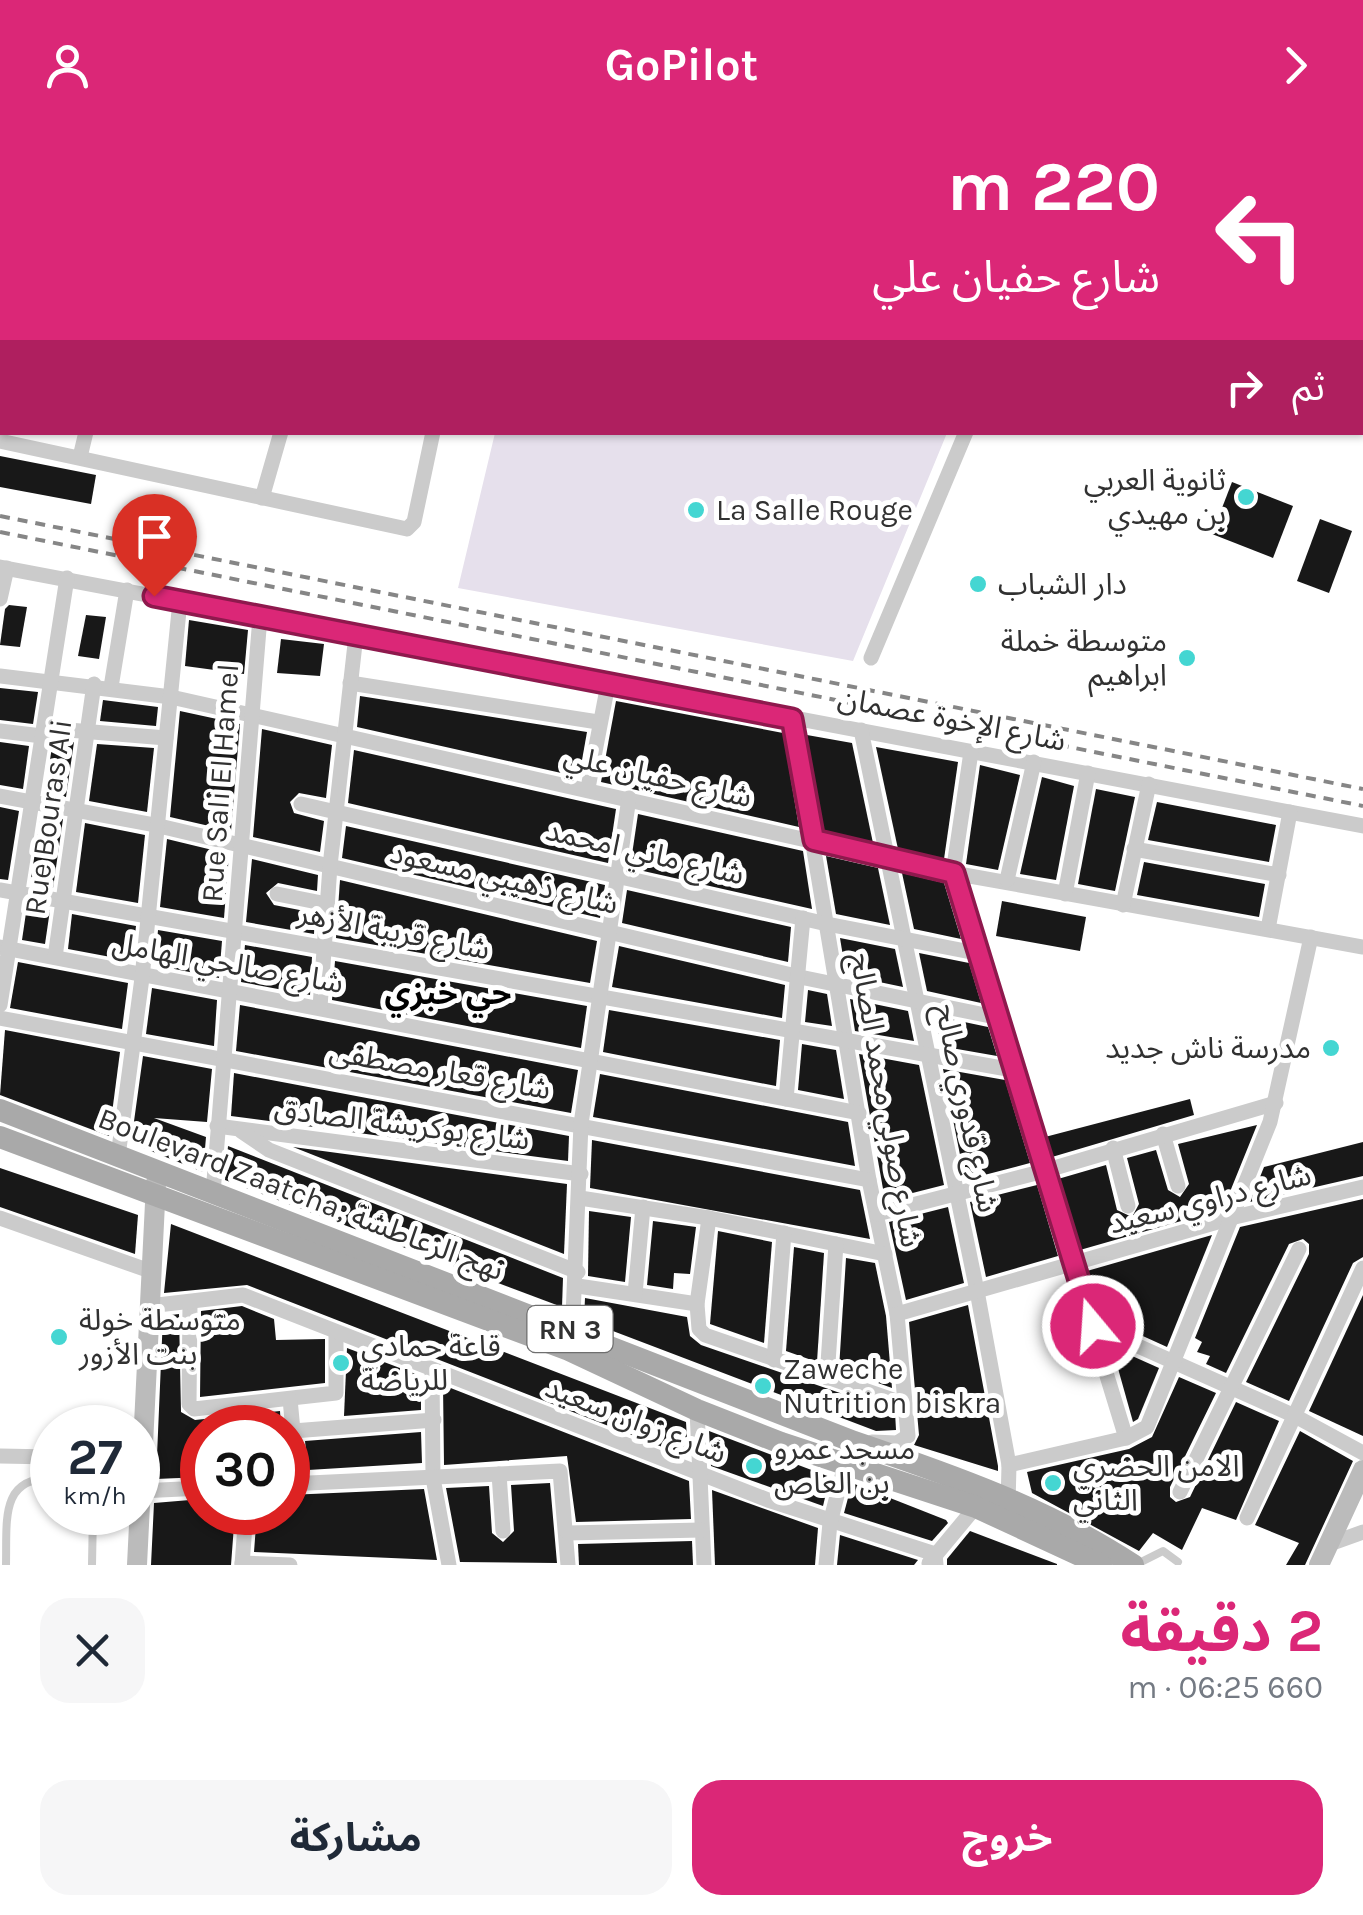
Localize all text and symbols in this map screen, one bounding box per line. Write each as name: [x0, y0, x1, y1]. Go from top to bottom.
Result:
icon: person: [40, 38, 95, 93]
icon: forward: [1268, 38, 1323, 93]
text: GoPilot: [605, 39, 758, 91]
text: 220 m: [947, 146, 1160, 228]
icon: left: [1195, 170, 1325, 300]
text: شارع حفيان علي: [872, 251, 1160, 303]
icon: right: [1217, 360, 1272, 415]
text: ثم: [1292, 365, 1325, 410]
place label: ثانوية العربي بن مهيدي: [1084, 462, 1226, 537]
marker: ثانوية العربي بن مهيدي: [1235, 486, 1257, 508]
place label: La Salle Rouge: [716, 492, 913, 528]
pin: [112, 494, 197, 597]
marker: La Salle Rouge: [685, 499, 707, 521]
icon: arrive: [127, 509, 182, 564]
place label: دار الشباب: [998, 566, 1127, 602]
marker: دار الشباب: [967, 573, 989, 595]
place label: متوسطة خملة ابراهيم: [1001, 623, 1167, 698]
marker: متوسطة خملة ابراهيم: [1176, 647, 1198, 669]
street label: Rue Sali El Hamel: [194, 663, 246, 903]
street label: شارع الإخوة عصمان: [834, 679, 1069, 763]
street label: Rue Bouras Ali: [16, 717, 80, 917]
street label: شارع حفيان علي: [559, 737, 756, 820]
street label: شارع ماني امحمد: [541, 812, 748, 897]
street label: شارع ذهيبي مسعود: [385, 834, 622, 927]
street label: شارع قريبة الأزهر: [293, 895, 493, 971]
street label: شارع صالحي الهامل: [109, 925, 346, 1006]
street label: شارع صولي محمد الصالح: [837, 950, 930, 1251]
district label: حي خبزي: [385, 975, 511, 1018]
street label: شارع قدوري صالح: [922, 1000, 1007, 1217]
place label: مدرسة ناش جديد: [1105, 1030, 1311, 1066]
street label: شارع قعار مصطفى: [326, 1033, 553, 1111]
marker: مدرسة ناش جديد: [1320, 1037, 1342, 1059]
street label: شارع بوكريشة الصادق: [272, 1090, 532, 1161]
street label: Boulevard Zaatcha; نهج الزعاطشة: [92, 1100, 509, 1292]
street label: شارع دراوي سعيد: [1105, 1157, 1316, 1246]
position arrow: [1041, 1274, 1145, 1378]
place label: متوسطة خولة بنت الأزور: [78, 1302, 241, 1372]
road number: RN 3: [528, 1306, 612, 1352]
marker: متوسطة خولة بنت الأزور: [48, 1326, 70, 1348]
place label: قاعة حمادي للرياضة: [361, 1328, 501, 1398]
place label: Zaweche Nutrition biskra: [783, 1351, 1001, 1421]
marker: قاعة حمادي للرياضة: [330, 1352, 352, 1374]
street label: شارع زوان سعيد: [539, 1369, 732, 1475]
marker: Zaweche Nutrition biskra: [752, 1375, 774, 1397]
speed limit sign: 30: [180, 1405, 310, 1535]
text: 27: [67, 1428, 123, 1487]
place label: مسجد عمرو بن العاص: [774, 1431, 915, 1501]
place label: الامن الحضري الثاني: [1073, 1448, 1240, 1523]
marker: مسجد عمرو بن العاص: [743, 1455, 765, 1477]
marker: الامن الحضري الثاني: [1042, 1472, 1064, 1494]
text: km/h: [63, 1481, 127, 1510]
text: 2 دقيقة: [1121, 1596, 1323, 1666]
button: close: [40, 1598, 145, 1703]
text: 660 m · 06:25: [1128, 1669, 1323, 1706]
button: مشاركة: [40, 1780, 672, 1895]
button: خروج: [692, 1780, 1323, 1895]

